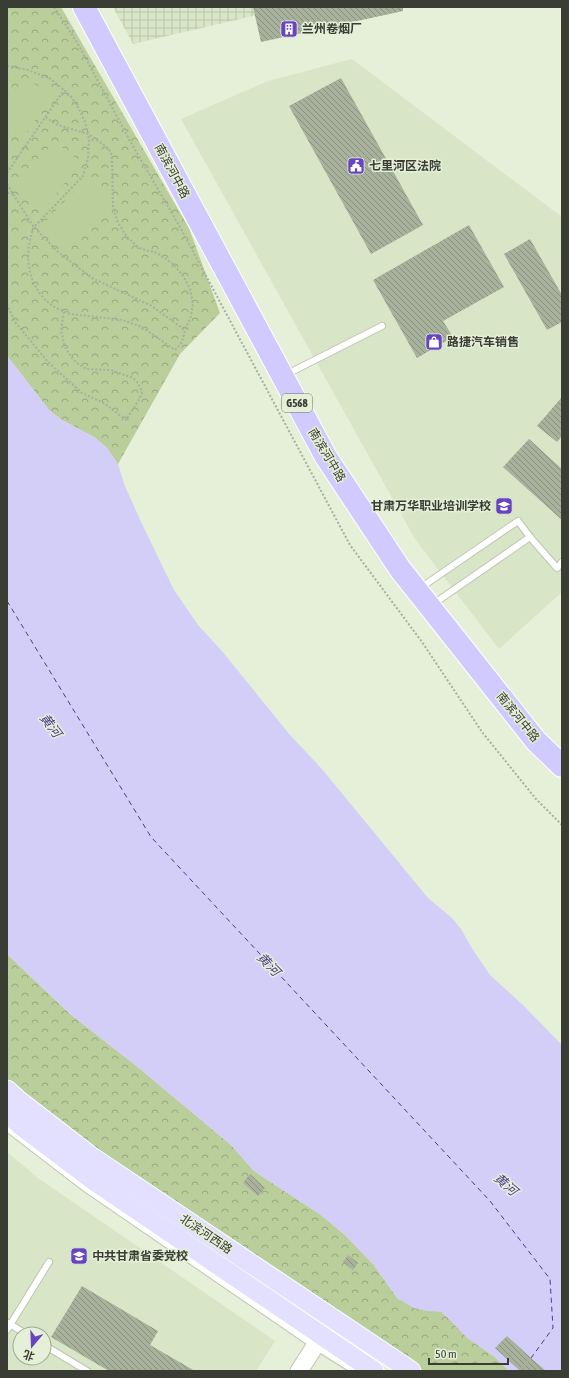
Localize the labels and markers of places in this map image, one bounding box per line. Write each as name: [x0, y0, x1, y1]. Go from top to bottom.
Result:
building icon: 兰州卷烟厂: [279, 19, 299, 39]
place label: 兰州卷烟厂: [302, 22, 362, 36]
public building icon: 七里河区法院: [346, 156, 366, 176]
place label: 七里河区法院: [369, 159, 441, 173]
shop icon: 路捷汽车销售: [424, 332, 444, 352]
place label: 路捷汽车销售: [447, 335, 519, 349]
school or university icon: 甘肃万华职业培训学校: [494, 496, 514, 516]
place label: 甘肃万华职业培训学校: [371, 499, 491, 513]
school or university icon: 中共甘肃省委党校: [69, 1246, 89, 1266]
place label: 中共甘肃省委党校: [92, 1249, 188, 1263]

